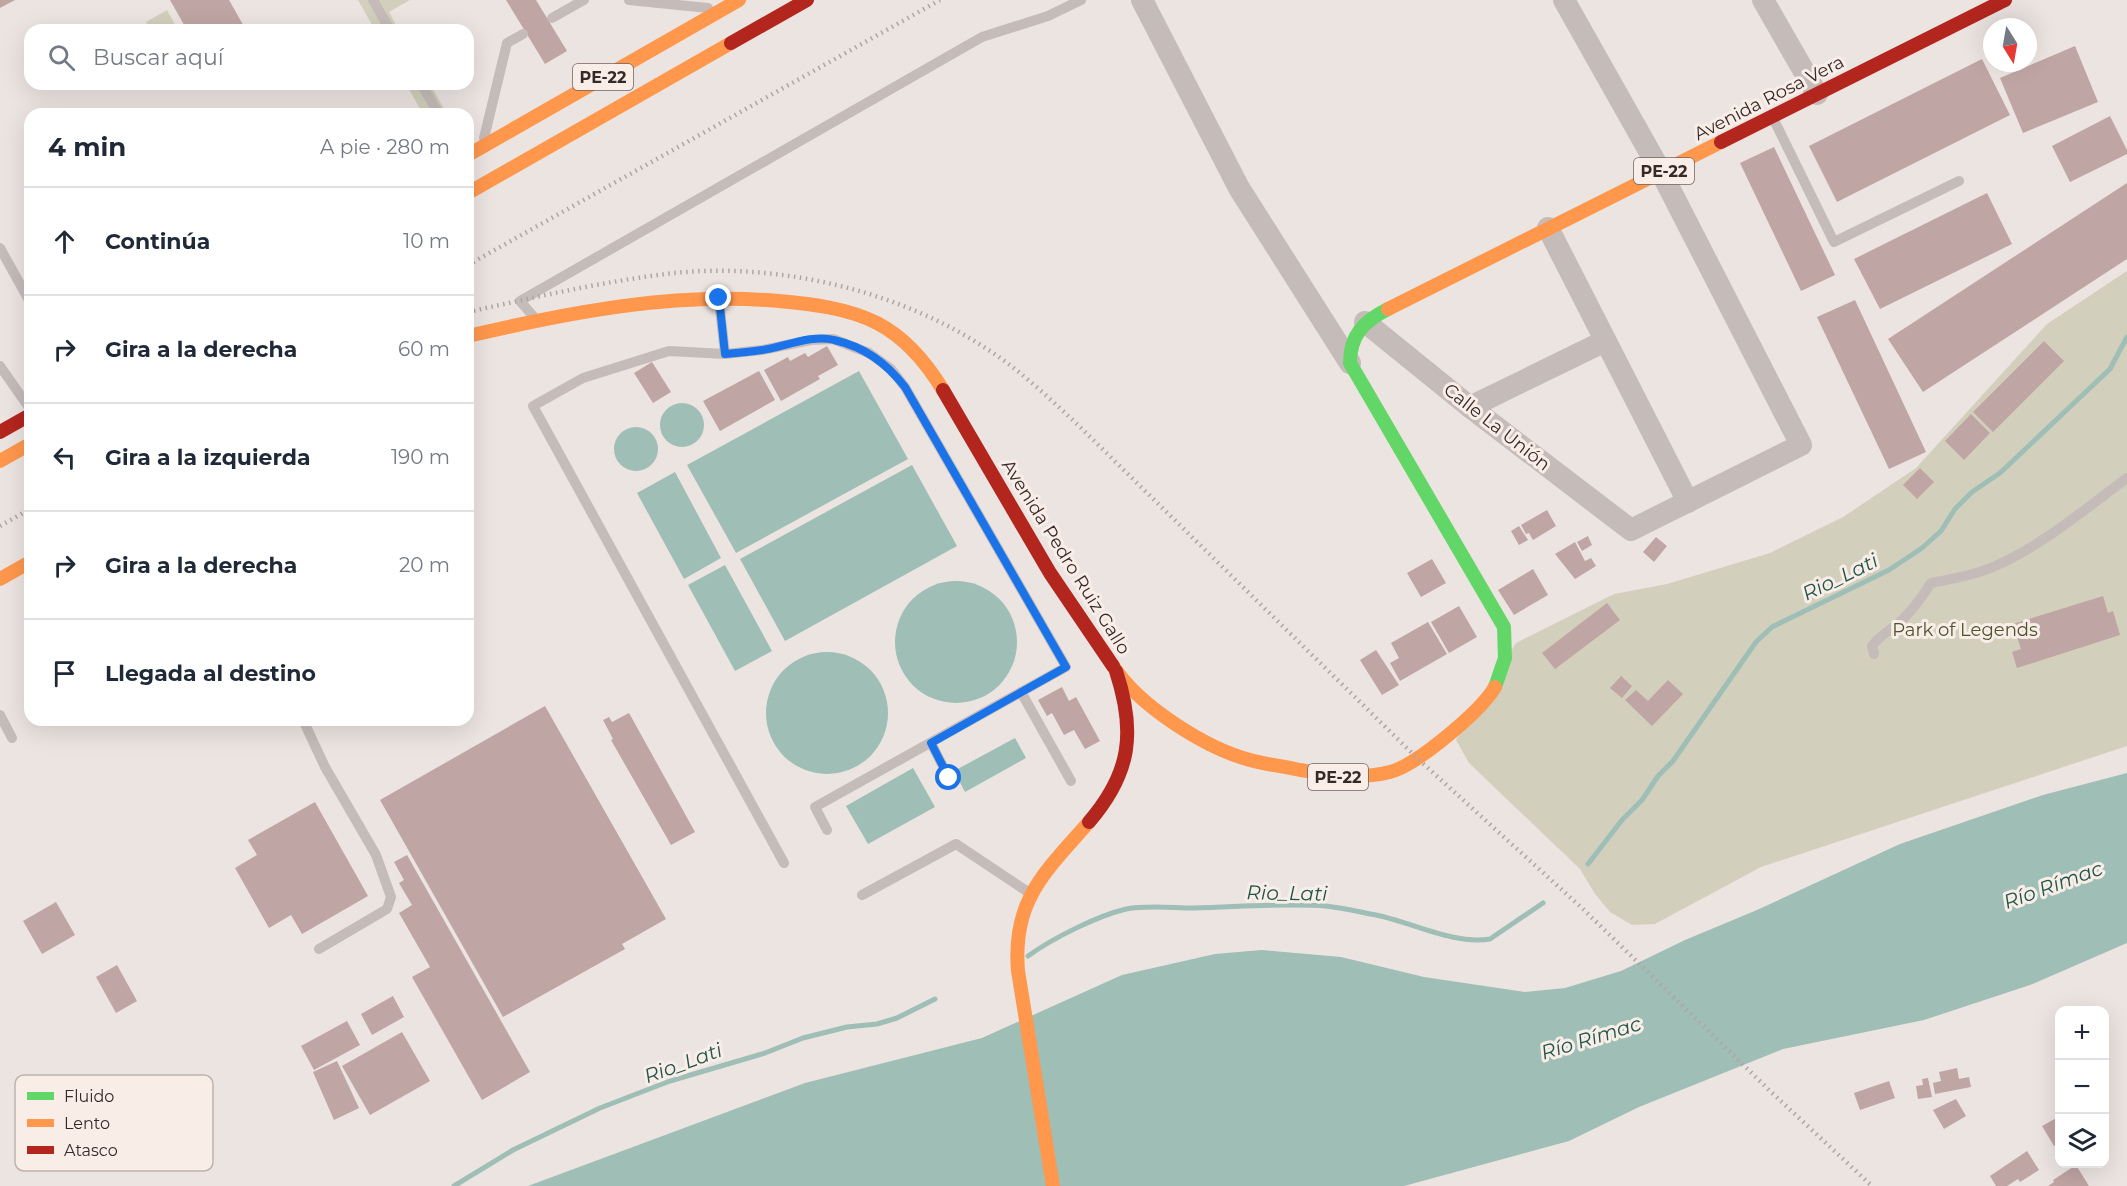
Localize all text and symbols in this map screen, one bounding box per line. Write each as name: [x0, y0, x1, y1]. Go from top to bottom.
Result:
north arrow: [1983, 18, 2037, 72]
search box: [24, 24, 474, 90]
icon: search: [45, 41, 78, 74]
text: Buscar aquí: [93, 44, 224, 71]
street label: Avenida Rosa Vera: [1690, 51, 1848, 145]
road number: PE-22: [573, 64, 633, 90]
text: 4 min: [48, 131, 126, 163]
text: A pie · 280 m: [320, 135, 450, 159]
road number: PE-22: [1634, 158, 1694, 184]
icon: ahead: [48, 225, 81, 258]
text: Continúa: [105, 228, 210, 255]
text: 10 m: [403, 229, 450, 253]
route end: [705, 284, 731, 310]
icon: right: [48, 333, 81, 366]
text: Gira a la derecha: [105, 336, 297, 363]
text: 60 m: [398, 337, 450, 361]
street label: Calle La Unión: [1439, 379, 1555, 475]
icon: left: [48, 441, 81, 474]
text: Gira a la izquierda: [105, 444, 311, 471]
text: 190 m: [391, 445, 450, 469]
street label: Avenida Pedro Ruiz Gallo: [997, 456, 1135, 658]
water label: Rio_Lati: [1798, 548, 1882, 606]
icon: right: [48, 549, 81, 582]
text: Gira a la derecha: [105, 552, 297, 579]
text: 20 m: [399, 553, 450, 577]
park label: Park of Legends: [1892, 619, 2038, 641]
icon: arrive: [48, 657, 81, 690]
text: Llegada al destino: [105, 660, 316, 687]
route start: [935, 764, 961, 790]
road number: PE-22: [1308, 764, 1368, 790]
water label: Río Rímac: [2000, 856, 2106, 914]
water label: Rio_Lati: [1246, 880, 1328, 906]
map controls: [2055, 1006, 2109, 1168]
button: +: [2055, 1006, 2109, 1060]
water label: Río Rímac: [1538, 1011, 1645, 1065]
water label: Rio_Lati: [641, 1038, 726, 1088]
button: −: [2055, 1060, 2109, 1114]
legend: [15, 1075, 213, 1171]
text: Fluido: [64, 1087, 114, 1106]
text: Lento: [64, 1114, 110, 1133]
button: layers: [2055, 1114, 2109, 1168]
text: Atasco: [64, 1141, 118, 1160]

